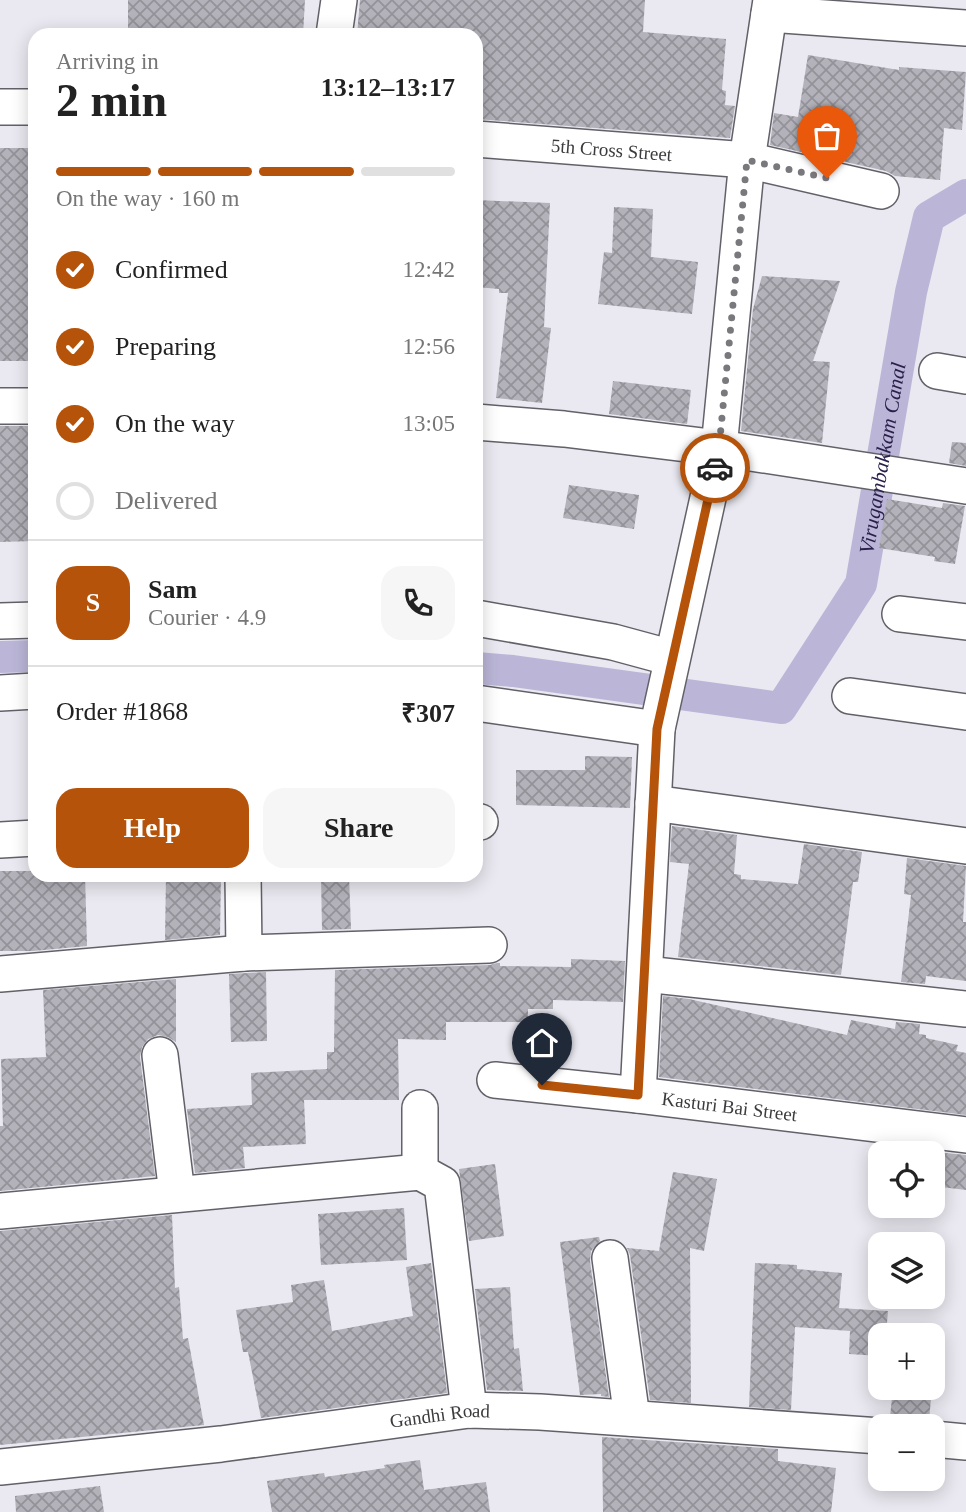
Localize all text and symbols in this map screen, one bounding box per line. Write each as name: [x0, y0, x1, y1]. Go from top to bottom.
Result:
text: Arriving in: [56, 49, 159, 74]
text: 13:12–13:17: [321, 73, 455, 102]
text: 2 min: [56, 75, 167, 126]
pin: [797, 106, 857, 178]
icon: bag: [808, 117, 846, 155]
street label: 5th Cross Street: [550, 134, 674, 165]
text: On the way · 160 m: [56, 186, 239, 211]
icon: check: [56, 251, 94, 289]
text: Confirmed: [115, 255, 228, 284]
text: 12:42: [403, 257, 455, 282]
icon: check: [56, 328, 94, 366]
text: Preparing: [115, 332, 216, 361]
text: 12:56: [403, 334, 455, 359]
water label: Virugambakkam Canal: [854, 360, 911, 556]
icon: check: [56, 405, 94, 443]
text: On the way: [115, 409, 235, 438]
text: 13:05: [403, 411, 455, 436]
courier: [680, 433, 750, 503]
icon: car: [696, 449, 734, 487]
text: Delivered: [115, 486, 218, 515]
button: phone: [381, 566, 455, 640]
text: Sam: [148, 575, 197, 604]
text: S: [86, 588, 100, 617]
text: Courier · 4.9: [148, 605, 266, 630]
text: Order #1868: [56, 697, 188, 726]
text: ₹307: [401, 699, 455, 728]
button: Help: [56, 788, 249, 868]
button: Share: [263, 788, 455, 868]
pin: [512, 1013, 572, 1085]
icon: home: [523, 1024, 561, 1062]
street label: Kasturi Bai Street: [661, 1087, 799, 1125]
map controls: [868, 1141, 945, 1491]
button: locate: [868, 1141, 945, 1218]
button: layers: [868, 1232, 945, 1309]
button: +: [868, 1323, 945, 1400]
street label: Gandhi Road: [388, 1399, 491, 1431]
button: −: [868, 1414, 945, 1491]

